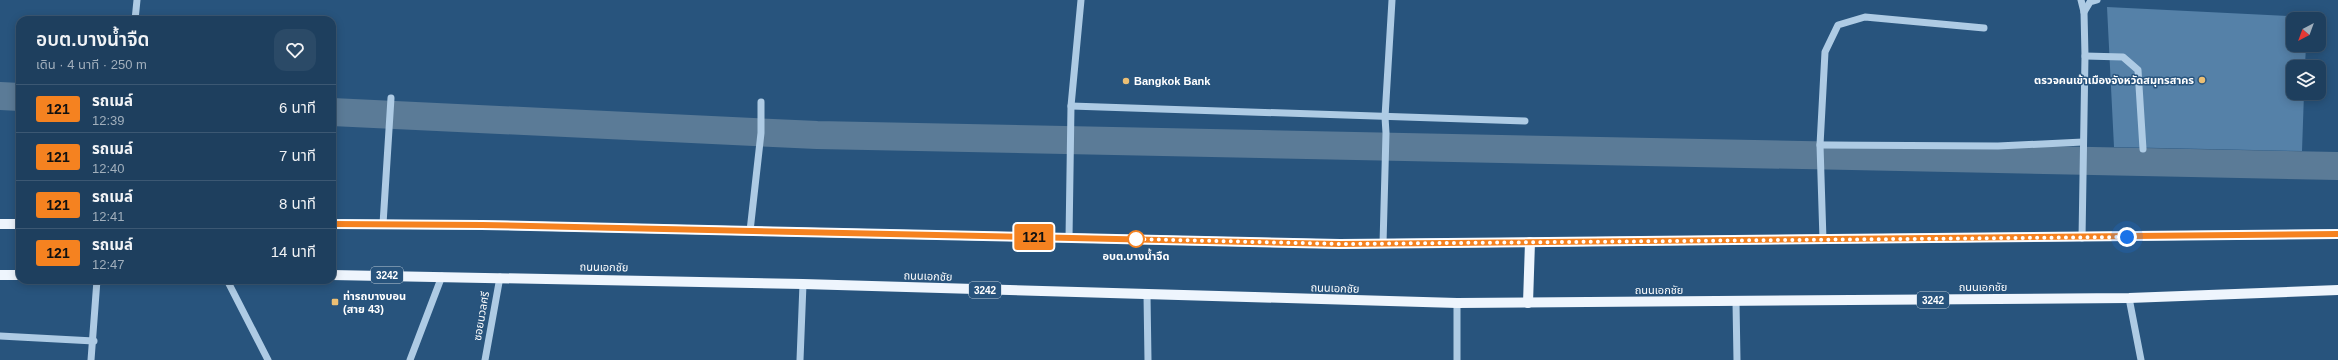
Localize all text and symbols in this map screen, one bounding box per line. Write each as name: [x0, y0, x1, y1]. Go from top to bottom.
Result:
north arrow: [2286, 12, 2326, 52]
map controls: [2286, 12, 2326, 100]
text: อบต.บางน้ำจืด: [36, 29, 149, 50]
button: heart: [274, 29, 316, 71]
text: เดิน · 4 นาที · 250 m: [36, 57, 147, 72]
button: layers: [2286, 60, 2326, 100]
place label: ตรวจคนเข้าเมืองจังหวัดสมุทรสาคร: [2034, 74, 2194, 87]
place label: Bangkok Bank: [1134, 75, 1211, 87]
marker: ตรวจคนเข้าเมืองจังหวัดสมุทรสาคร: [2197, 75, 2207, 85]
marker: Bangkok Bank: [1121, 76, 1131, 86]
text: รถเมล์: [92, 92, 133, 109]
text: 6 นาที: [279, 99, 316, 116]
text: 121: [46, 101, 70, 117]
text: 12:39: [92, 113, 125, 128]
text: รถเมล์: [92, 140, 133, 157]
text: 7 นาที: [279, 147, 316, 164]
text: 121: [46, 149, 70, 165]
text: 12:40: [92, 161, 125, 176]
text: รถเมล์: [92, 188, 133, 205]
text: 8 นาที: [279, 195, 316, 212]
text: 121: [46, 197, 70, 213]
text: 12:41: [92, 209, 125, 224]
line badge: 121: [1011, 224, 1057, 250]
your location: [2117, 227, 2137, 247]
text: 121: [1022, 229, 1046, 245]
marker: อบต.บางน้ำจืด: [1127, 230, 1145, 248]
text: รถเมล์: [92, 236, 133, 253]
text: 14 นาที: [271, 243, 316, 260]
text: 121: [46, 245, 70, 261]
place label: อบต.บางน้ำจืด: [1103, 248, 1169, 262]
text: 12:47: [92, 257, 125, 272]
street label: ถนนเอกชัย: [580, 261, 628, 273]
road number: 3242: [371, 267, 403, 283]
street label: ถนนเอกชัย: [903, 269, 953, 283]
street label: ถนนเอกชัย: [1310, 281, 1360, 295]
street label: ถนนเอกชัย: [1959, 281, 2007, 293]
road number: 3242: [969, 282, 1001, 298]
street label: ถนนเอกชัย: [1635, 284, 1683, 296]
place label: ท่ารถบางบอน (สาย 43): [343, 290, 406, 315]
street label: ซอยนวลศรี: [471, 290, 491, 342]
road number: 3242: [1917, 292, 1949, 308]
marker: ท่ารถบางบอน (สาย 43): [330, 297, 340, 307]

